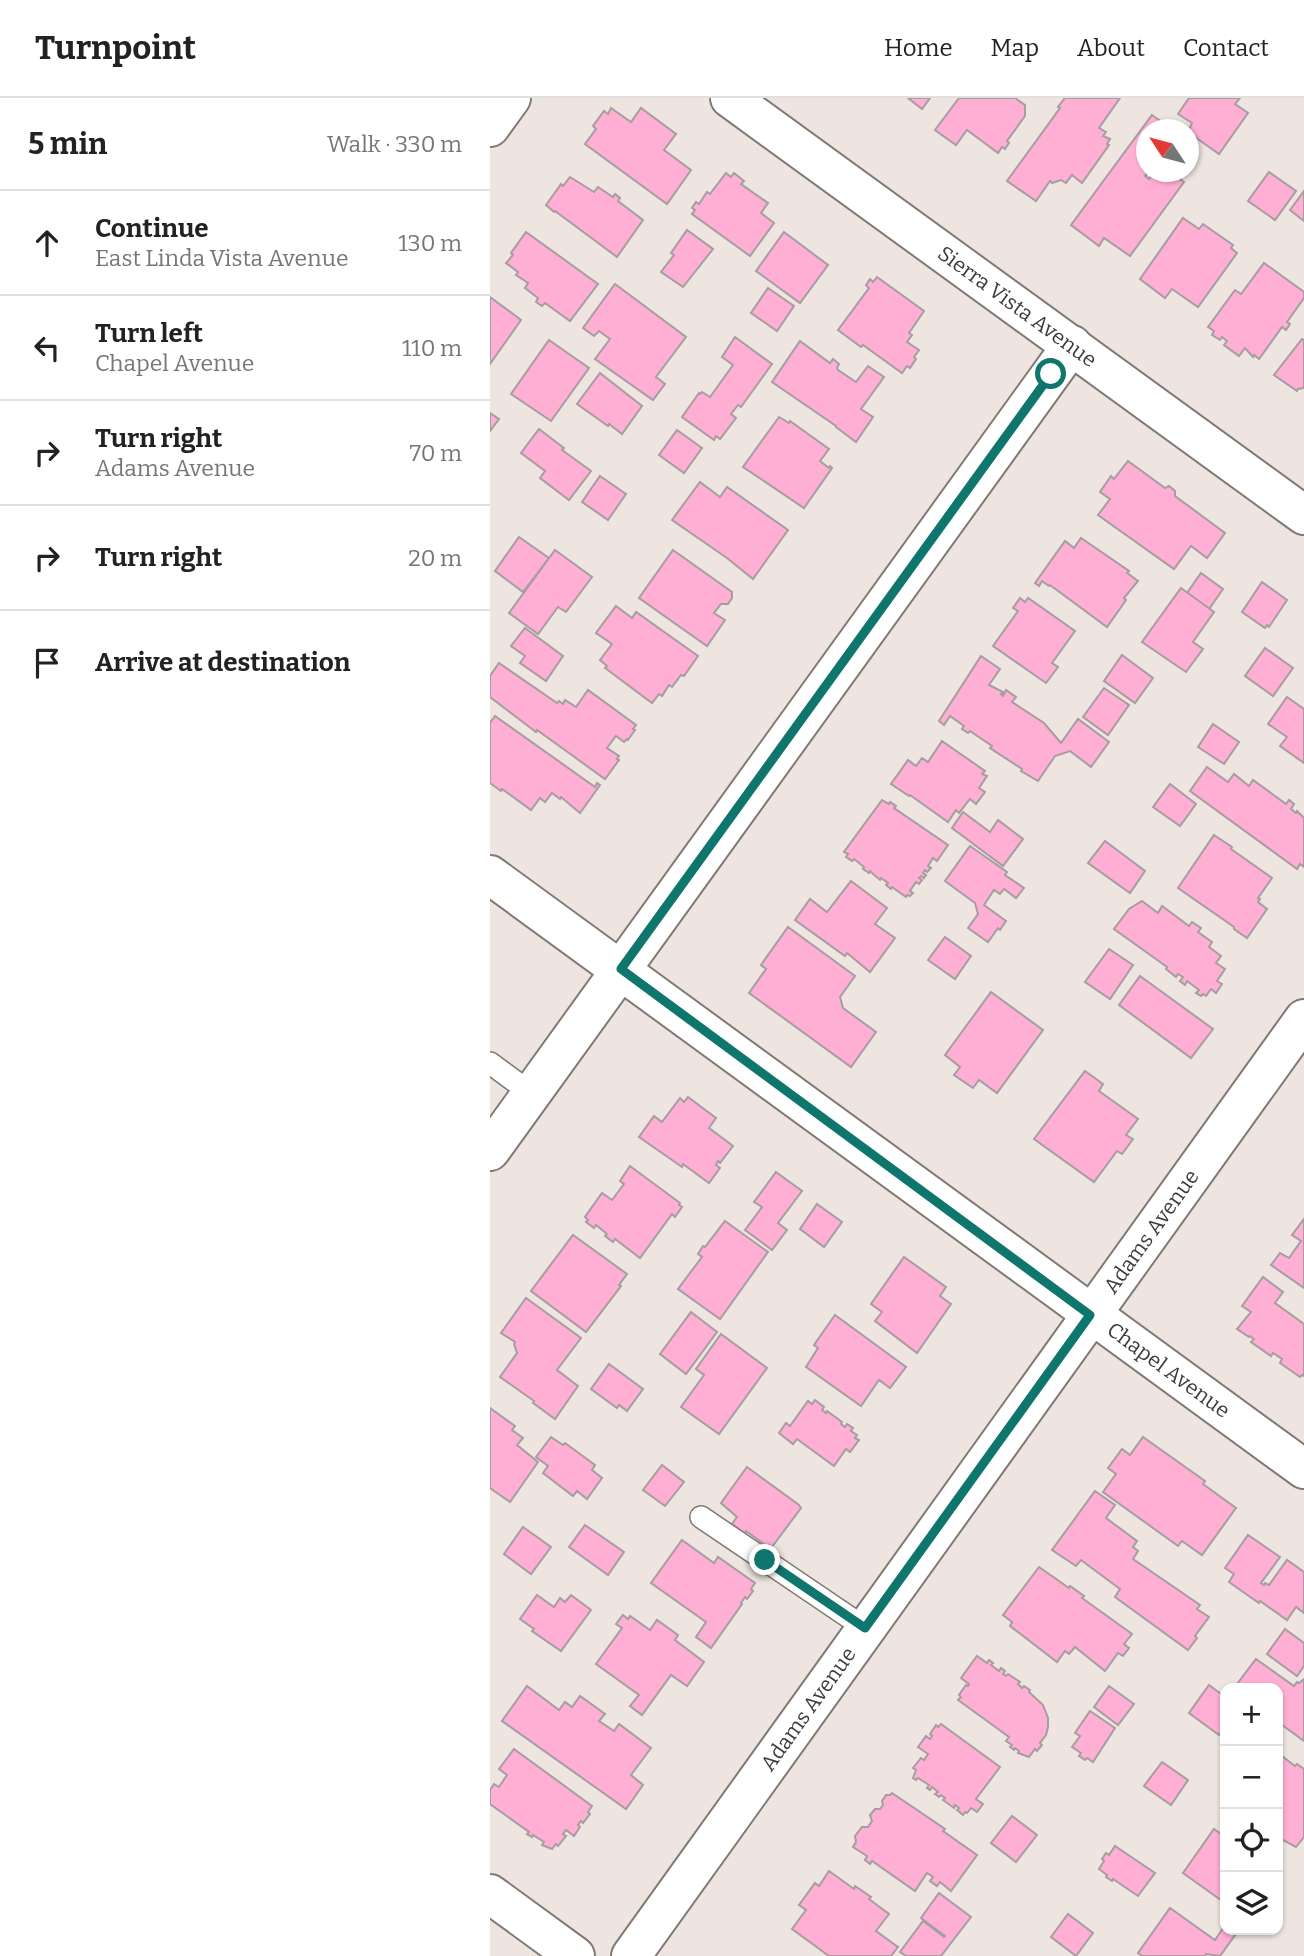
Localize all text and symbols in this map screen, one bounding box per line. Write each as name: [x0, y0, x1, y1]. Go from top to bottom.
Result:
text: Turnpoint: [35, 28, 196, 68]
text: Home: [884, 34, 953, 62]
text: Map: [991, 34, 1039, 62]
text: About: [1077, 34, 1145, 62]
text: Contact: [1183, 34, 1269, 62]
north arrow: [1136, 119, 1199, 182]
text: 5 min: [28, 126, 107, 162]
text: Walk · 330 m: [327, 130, 462, 158]
text: Continue: [95, 213, 209, 244]
icon: ahead: [28, 224, 66, 262]
text: 130 m: [398, 229, 462, 257]
street label: Sierra Vista Avenue: [933, 240, 1102, 373]
text: East Linda Vista Avenue: [95, 244, 349, 272]
text: Turn left: [95, 318, 203, 349]
icon: left: [28, 329, 66, 367]
text: 110 m: [402, 334, 462, 362]
text: Chapel Avenue: [95, 349, 254, 377]
route start: [1035, 358, 1066, 389]
text: Turn right: [95, 423, 222, 454]
icon: right: [28, 434, 66, 472]
text: 70 m: [410, 439, 462, 467]
text: Adams Avenue: [95, 454, 255, 482]
icon: right: [28, 539, 66, 577]
text: Turn right: [95, 542, 222, 573]
text: 20 m: [408, 544, 462, 572]
icon: arrive: [28, 644, 66, 682]
text: Arrive at destination: [95, 647, 350, 678]
street label: Adams Avenue: [1098, 1164, 1205, 1299]
street label: Chapel Avenue: [1102, 1317, 1235, 1424]
route end: [749, 1544, 780, 1575]
street label: Adams Avenue: [755, 1642, 862, 1776]
map controls: [1220, 1683, 1283, 1935]
button: +: [1220, 1683, 1283, 1746]
button: −: [1220, 1746, 1283, 1809]
button: locate: [1220, 1809, 1283, 1872]
button: layers: [1220, 1872, 1283, 1935]

